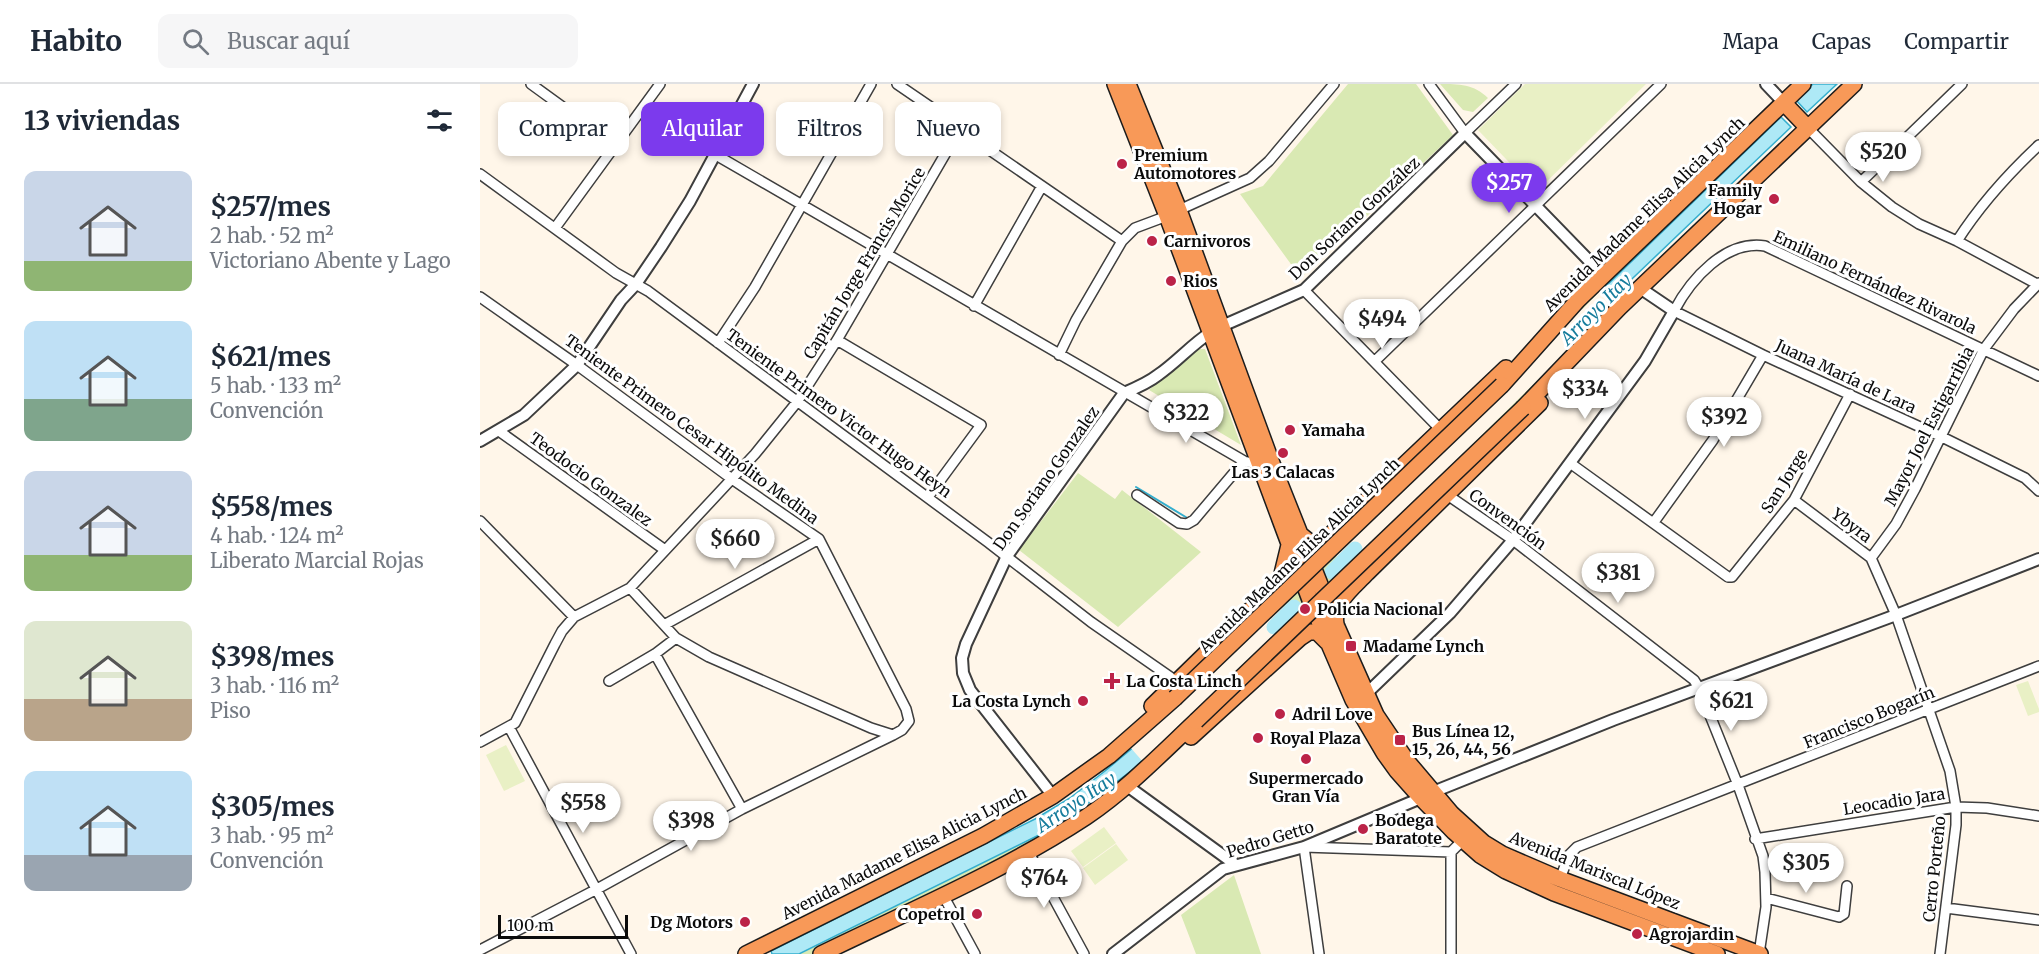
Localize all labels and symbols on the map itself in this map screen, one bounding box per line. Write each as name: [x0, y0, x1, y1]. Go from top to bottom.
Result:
street label: Avenida Madame Elisa Alicia Lynch: [1539, 112, 1749, 316]
pin: $520: [1847, 132, 1919, 183]
place label: Premium Automotores: [1133, 145, 1236, 183]
street label: Don Soriano González: [1285, 152, 1424, 284]
marker: Premium Automotores: [1115, 157, 1129, 171]
street label: Capitán Jorge Francis Morice: [799, 163, 929, 363]
pin: $257: [1473, 163, 1545, 214]
place label: Family Hogar: [1708, 180, 1763, 218]
marker: Family Hogar: [1767, 192, 1781, 206]
street label: Emiliano Fernández Rivarola: [1770, 226, 1980, 338]
place label: Carnivoros: [1164, 231, 1251, 251]
marker: Carnivoros: [1145, 234, 1159, 248]
water label: Arroyo Itay: [1554, 268, 1637, 351]
place label: Rios: [1183, 271, 1218, 291]
marker: Rios: [1164, 274, 1178, 288]
pin: $494: [1346, 299, 1418, 350]
street label: Teniente Primero Victor Hugo Heyn: [722, 324, 956, 502]
street label: Teniente Primero Cesar Hipólito Medina: [561, 330, 823, 528]
street label: Juana María de Lara: [1772, 334, 1920, 418]
street label: Mayor Joel Estigarribia: [1880, 342, 1978, 509]
pin: $334: [1549, 369, 1621, 420]
pin: $322: [1150, 393, 1222, 444]
pin: $392: [1688, 397, 1760, 448]
street label: Don Soriano Gonzalez: [989, 402, 1103, 554]
place label: Yamaha: [1301, 420, 1365, 440]
marker: Yamaha: [1283, 423, 1297, 437]
street label: Teodocio Gonzalez: [526, 428, 656, 530]
street label: San Jorge: [1756, 445, 1812, 517]
marker: Las 3 Calacas: [1276, 446, 1290, 460]
street label: Avenida Madame Elisa Alicia Lynch: [1194, 453, 1404, 657]
place label: Las 3 Calacas: [1231, 462, 1335, 482]
street label: Convención: [1465, 484, 1551, 554]
street label: Ybyra: [1827, 503, 1876, 547]
pin: $660: [699, 519, 771, 570]
pin: $381: [1582, 553, 1654, 604]
place label: Policia Nacional: [1317, 599, 1443, 619]
marker: Policia Nacional: [1298, 602, 1312, 616]
place label: Madame Lynch: [1363, 636, 1484, 656]
marker: Madame Lynch: [1344, 639, 1358, 653]
place label: La Costa Linch: [1126, 671, 1242, 691]
marker: La Costa Linch: [1103, 672, 1121, 690]
pin: $621: [1695, 681, 1767, 732]
street label: Francisco Bogarín: [1801, 681, 1938, 752]
place label: La Costa Lynch: [952, 691, 1071, 711]
marker: La Costa Lynch: [1076, 694, 1090, 708]
place label: Adril Love: [1291, 704, 1373, 724]
marker: Adril Love: [1273, 707, 1287, 721]
place label: Bus Línea 12, 15, 26, 44, 56: [1412, 721, 1514, 760]
place label: Royal Plaza: [1270, 728, 1361, 748]
marker: Royal Plaza: [1251, 731, 1265, 745]
marker: Bus Línea 12, 15, 26, 44, 56: [1393, 733, 1407, 747]
marker: Supermercado Gran Vía: [1299, 752, 1313, 766]
water label: Arroyo Itay: [1030, 767, 1121, 838]
place label: Supermercado Gran Vía: [1249, 768, 1364, 806]
street label: Avenida Madame Elisa Alicia Lynch: [777, 782, 1030, 924]
pin: $558: [547, 783, 619, 834]
street label: Leocadio Jara: [1842, 783, 1947, 819]
pin: $398: [655, 801, 727, 852]
place label: Bodega Baratote: [1375, 810, 1442, 848]
street label: Cerro Porteño: [1918, 815, 1950, 923]
street label: Pedro Getto: [1224, 816, 1316, 862]
marker: Bodega Baratote: [1356, 822, 1370, 836]
street label: Avenida Mariscal López: [1506, 826, 1684, 914]
pin: $305: [1770, 843, 1842, 894]
pin: $764: [1008, 858, 1080, 909]
place label: Copetrol: [898, 904, 965, 924]
marker: Copetrol: [970, 907, 984, 921]
scale bar: [498, 912, 628, 940]
place label: Dg Motors: [650, 912, 733, 932]
marker: Dg Motors: [738, 915, 752, 929]
place label: Agrojardin: [1648, 924, 1734, 944]
marker: Agrojardin: [1630, 927, 1644, 941]

